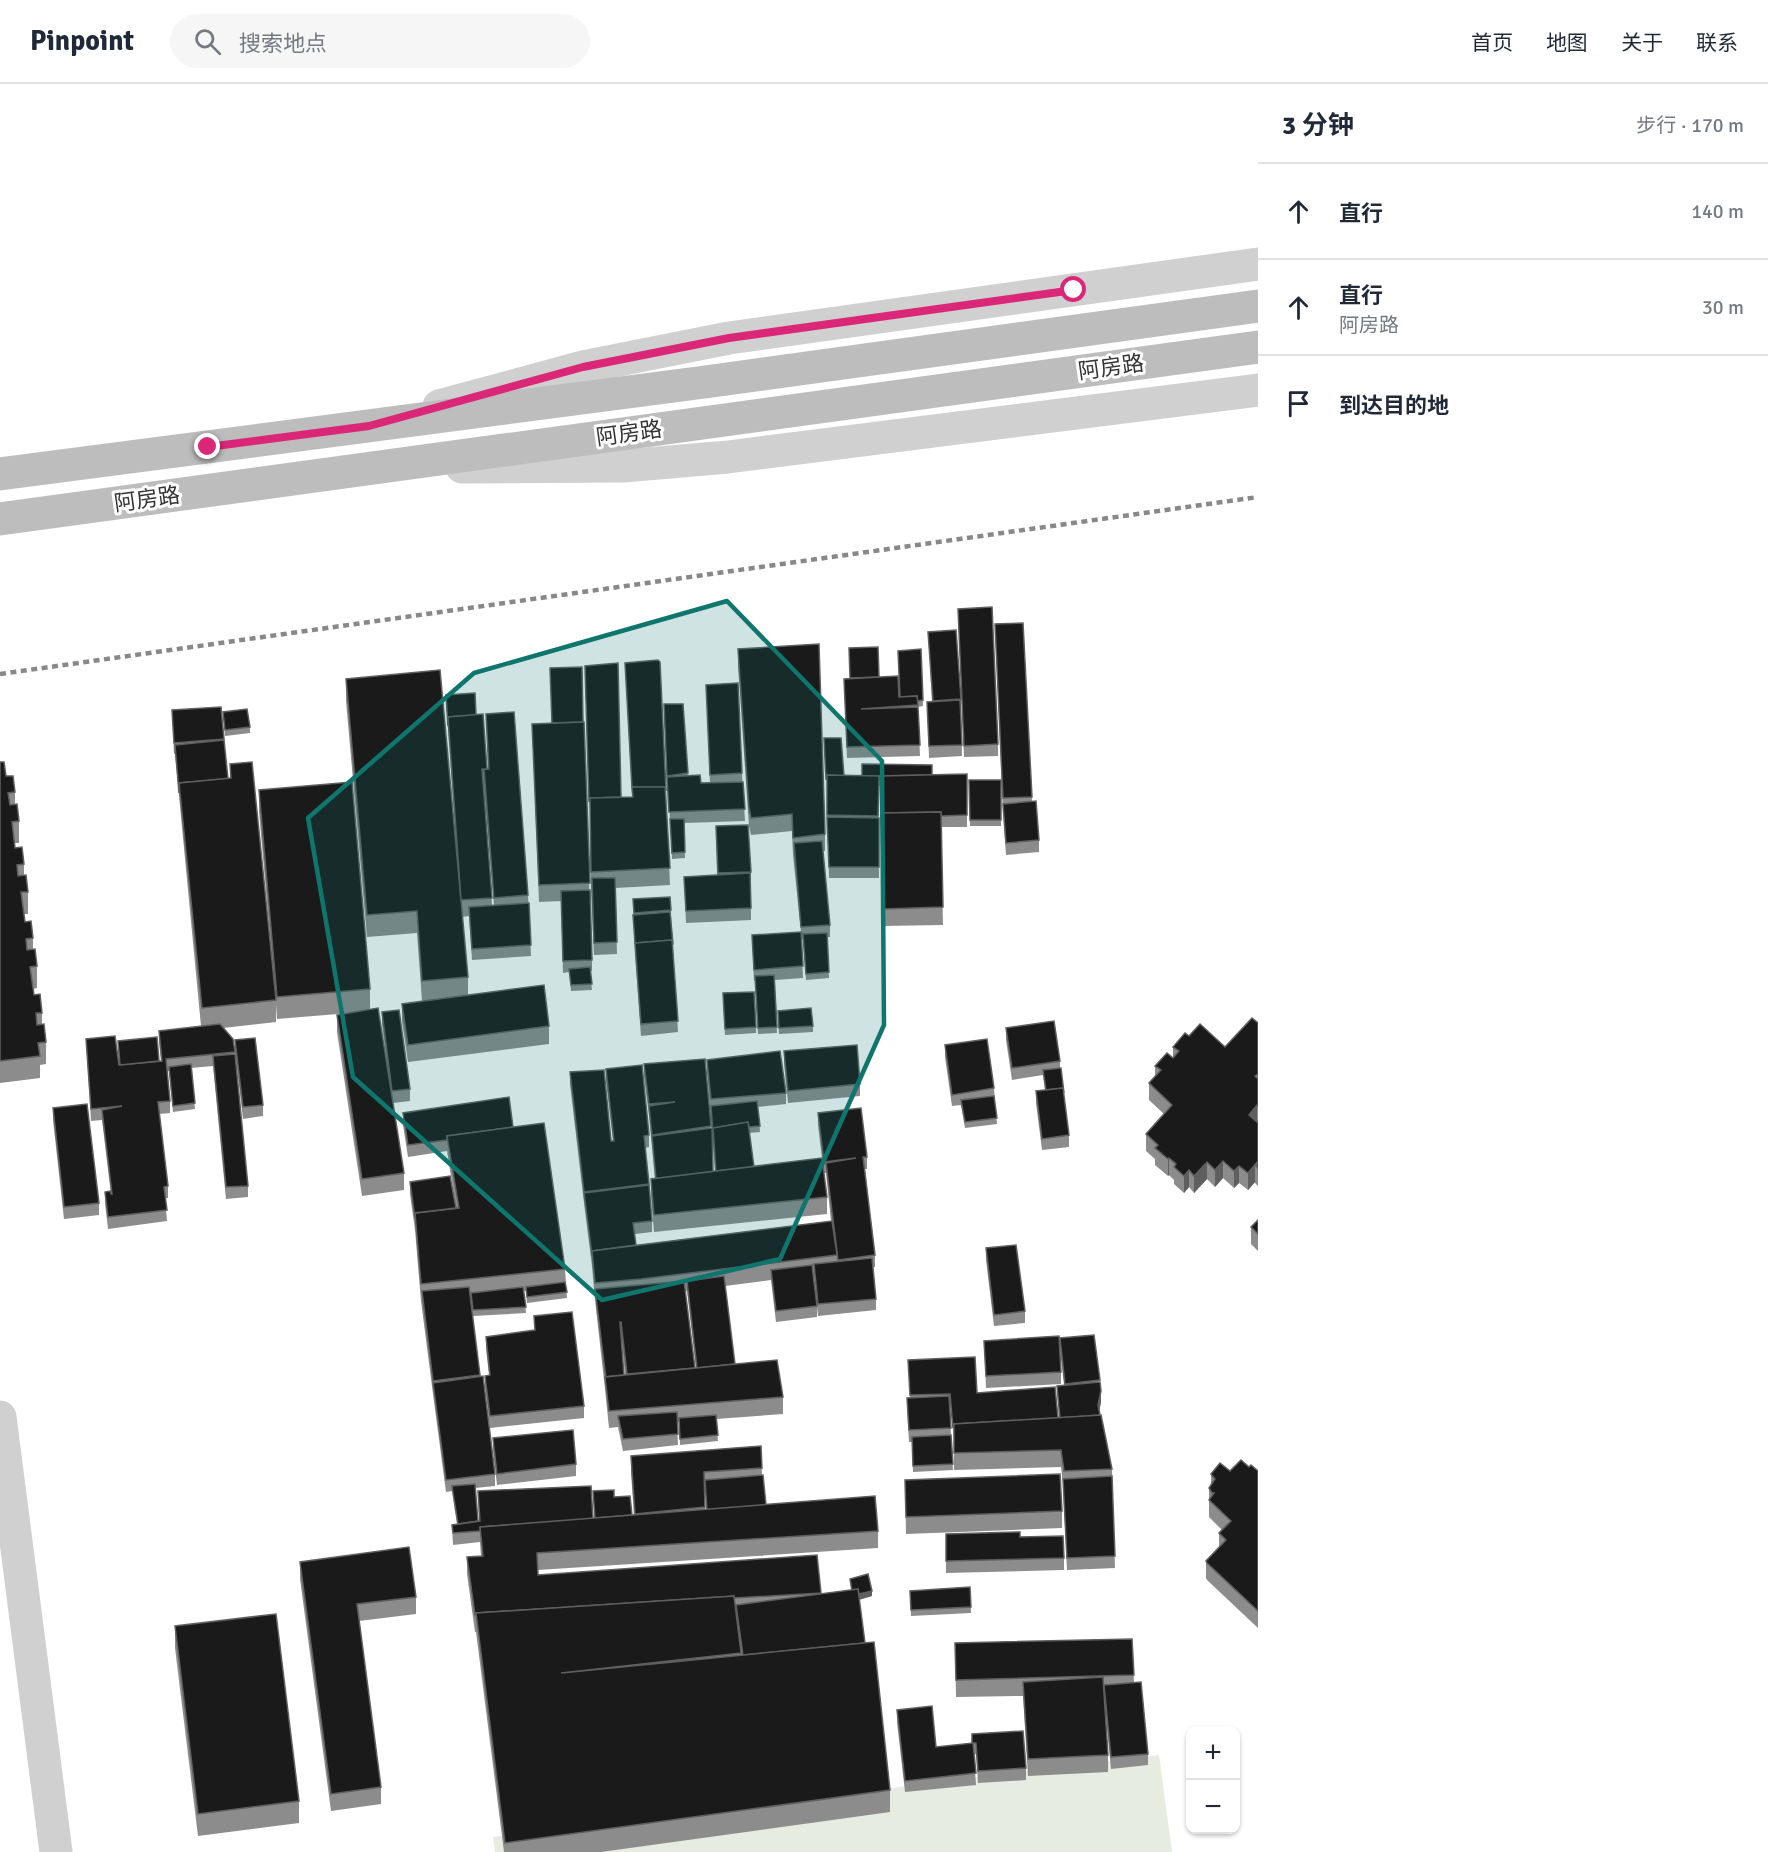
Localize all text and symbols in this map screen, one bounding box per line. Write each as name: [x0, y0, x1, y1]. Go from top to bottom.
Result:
search box: [170, 14, 590, 68]
text: Pinpoint: [30, 24, 134, 58]
icon: search: [191, 25, 224, 58]
text: 搜索地点: [239, 30, 327, 57]
text: 首页: [1471, 30, 1513, 56]
text: 地图: [1546, 30, 1588, 56]
text: 关于: [1621, 30, 1663, 56]
text: 联系: [1696, 30, 1738, 56]
text: 3 分钟: [1282, 110, 1354, 142]
text: 步行 · 170 m: [1636, 113, 1744, 138]
icon: ahead: [1282, 195, 1315, 228]
text: 140 m: [1691, 199, 1744, 224]
text: 直行: [1339, 200, 1383, 227]
route start: [1060, 276, 1086, 302]
text: 直行: [1339, 282, 1383, 309]
icon: ahead: [1282, 291, 1315, 324]
text: 30 m: [1702, 295, 1744, 320]
text: 阿房路: [1339, 313, 1399, 338]
street label: 阿房路: [1076, 349, 1146, 385]
icon: arrive: [1282, 387, 1315, 420]
text: 到达目的地: [1339, 392, 1449, 419]
street label: 阿房路: [594, 415, 664, 451]
route end: [194, 433, 220, 459]
street label: 阿房路: [112, 481, 182, 517]
map controls: [1186, 1726, 1240, 1834]
button: +: [1186, 1726, 1240, 1780]
button: −: [1186, 1780, 1240, 1834]

